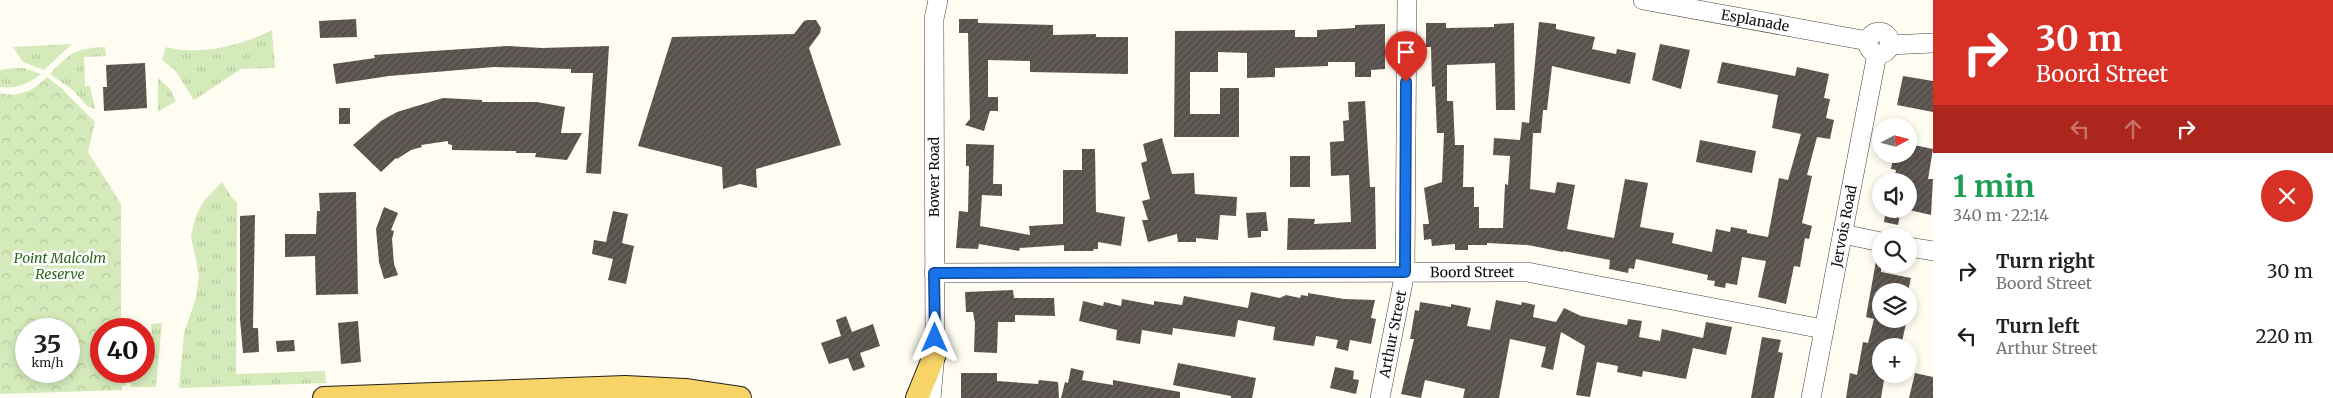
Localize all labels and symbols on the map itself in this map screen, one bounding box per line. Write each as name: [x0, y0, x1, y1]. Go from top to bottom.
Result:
street label: Esplanade: [1720, 5, 1791, 35]
pin: [1385, 31, 1427, 82]
north arrow: [1872, 118, 1918, 162]
street label: Bower Road: [925, 136, 943, 217]
street label: Jervois Road: [1827, 183, 1861, 270]
park label: Point Malcolm Reserve: [14, 249, 106, 283]
street label: Boord Street: [1430, 263, 1515, 281]
street label: Arthur Street: [1375, 288, 1410, 381]
position arrow: [908, 311, 960, 363]
speed limit sign: 40: [90, 318, 155, 383]

